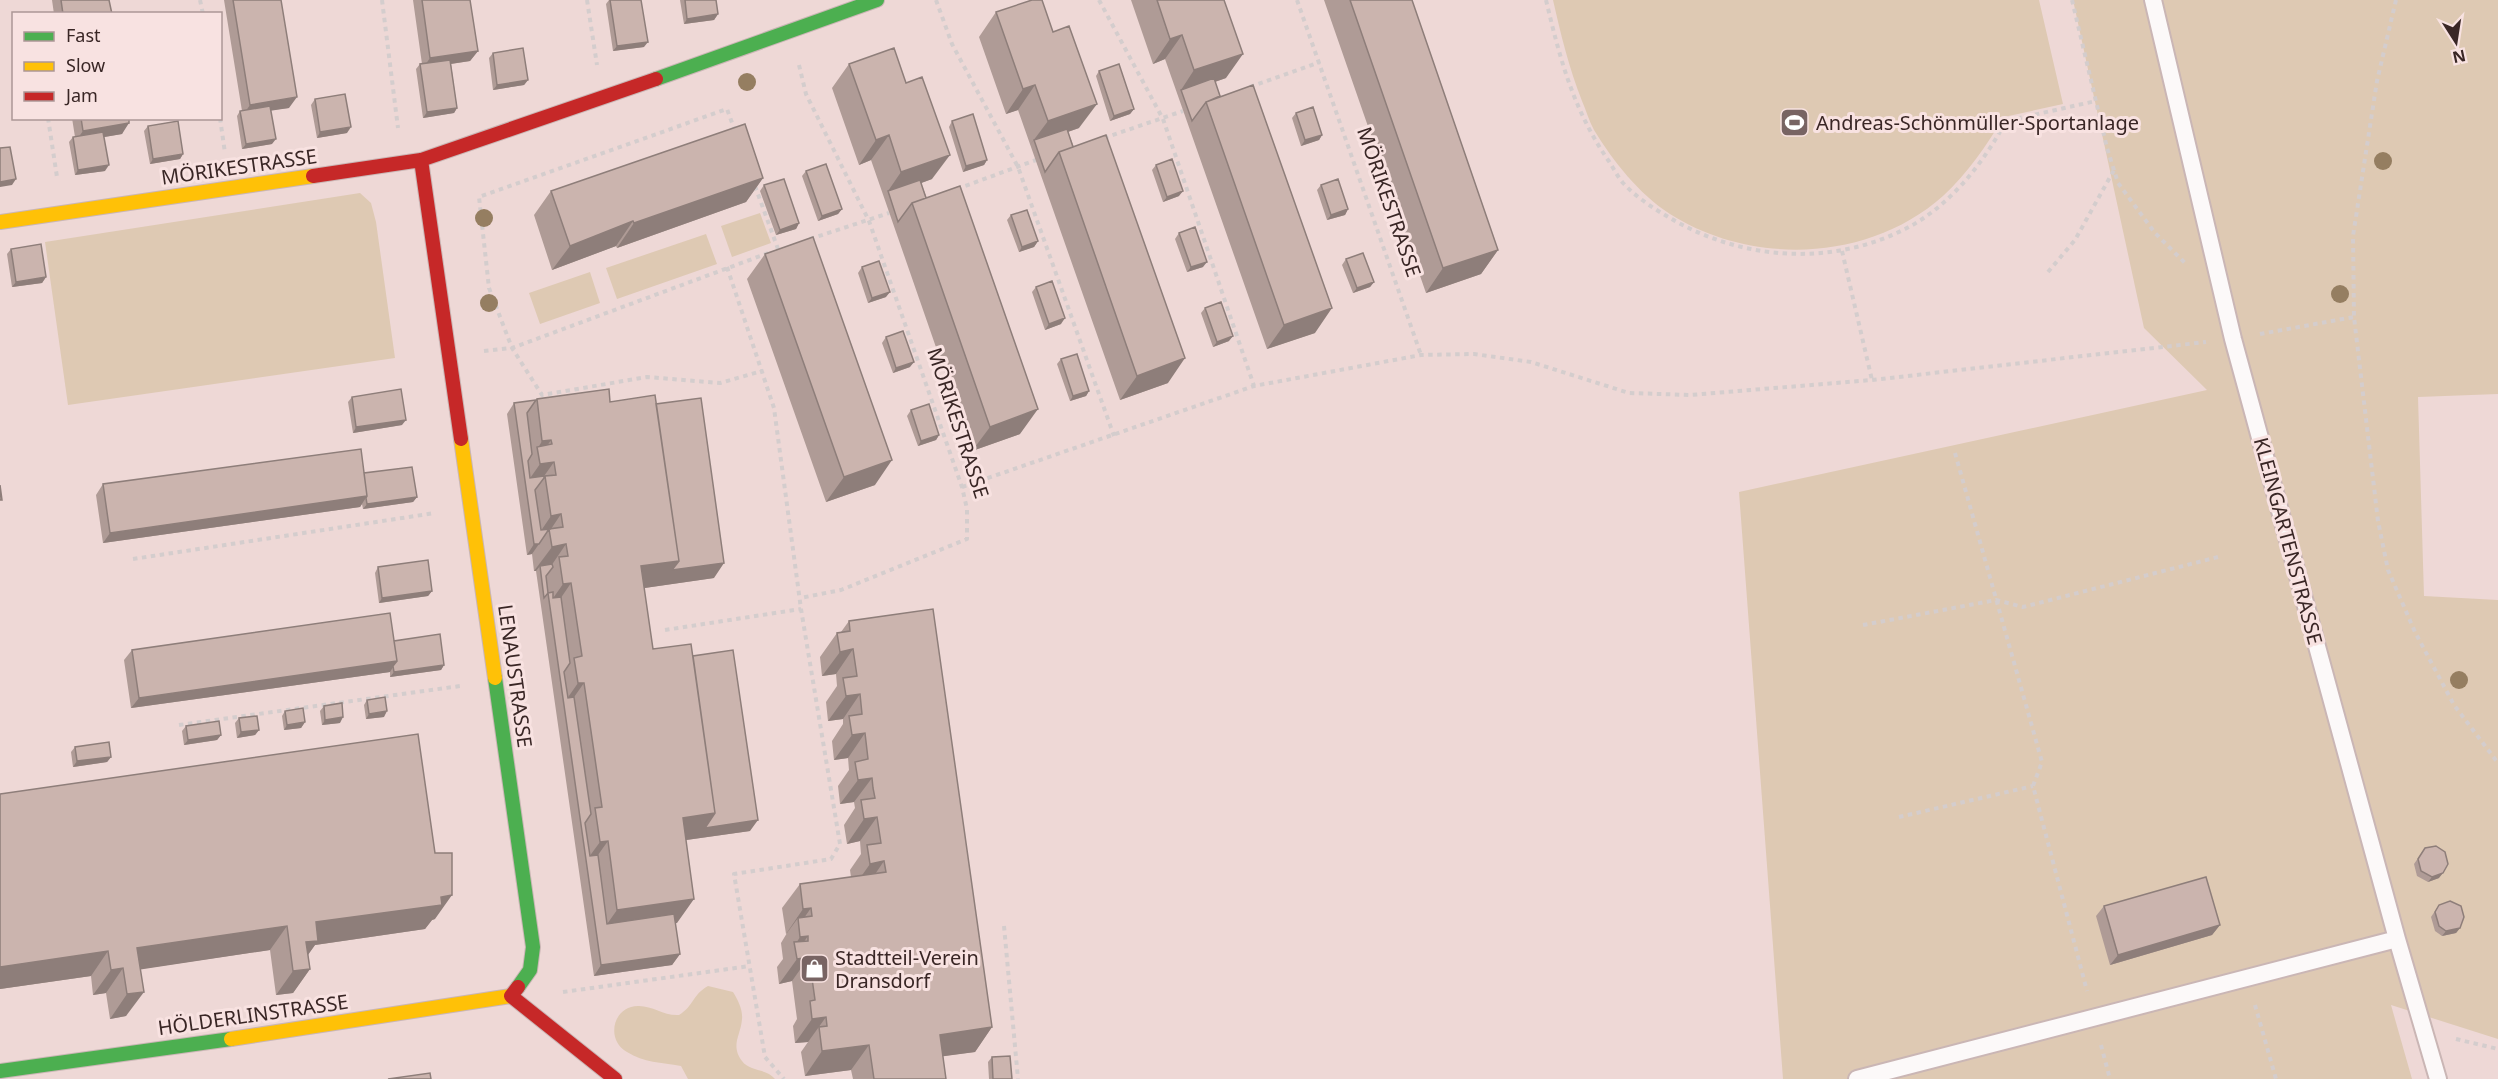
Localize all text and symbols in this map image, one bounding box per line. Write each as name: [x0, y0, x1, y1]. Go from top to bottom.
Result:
legend: [12, 12, 222, 120]
north arrow: [2426, 12, 2486, 72]
text: Fast: [66, 23, 101, 47]
text: N: [2450, 45, 2468, 69]
text: Slow: [66, 53, 105, 77]
text: Jam: [64, 83, 98, 107]
sports icon: Andreas-Schönmüller-Sportanlage: [1779, 107, 1811, 139]
place label: Andreas-Schönmüller-Sportanlage: [1816, 109, 2139, 136]
street label: MÖRIKESTRASSE: [1351, 123, 1428, 280]
street label: MÖRIKESTRASSE: [159, 142, 318, 191]
street label: MÖRIKESTRASSE: [921, 344, 996, 502]
street label: KLEINGARTENSTRASSE: [2248, 434, 2329, 648]
street label: LENAUSTRASSE: [492, 602, 539, 749]
place label: Stadtteil-Verein Dransdorf: [835, 944, 979, 994]
shop icon: Stadtteil-Verein Dransdorf: [798, 953, 830, 985]
street label: HÖLDERLINSTRASSE: [156, 988, 350, 1041]

